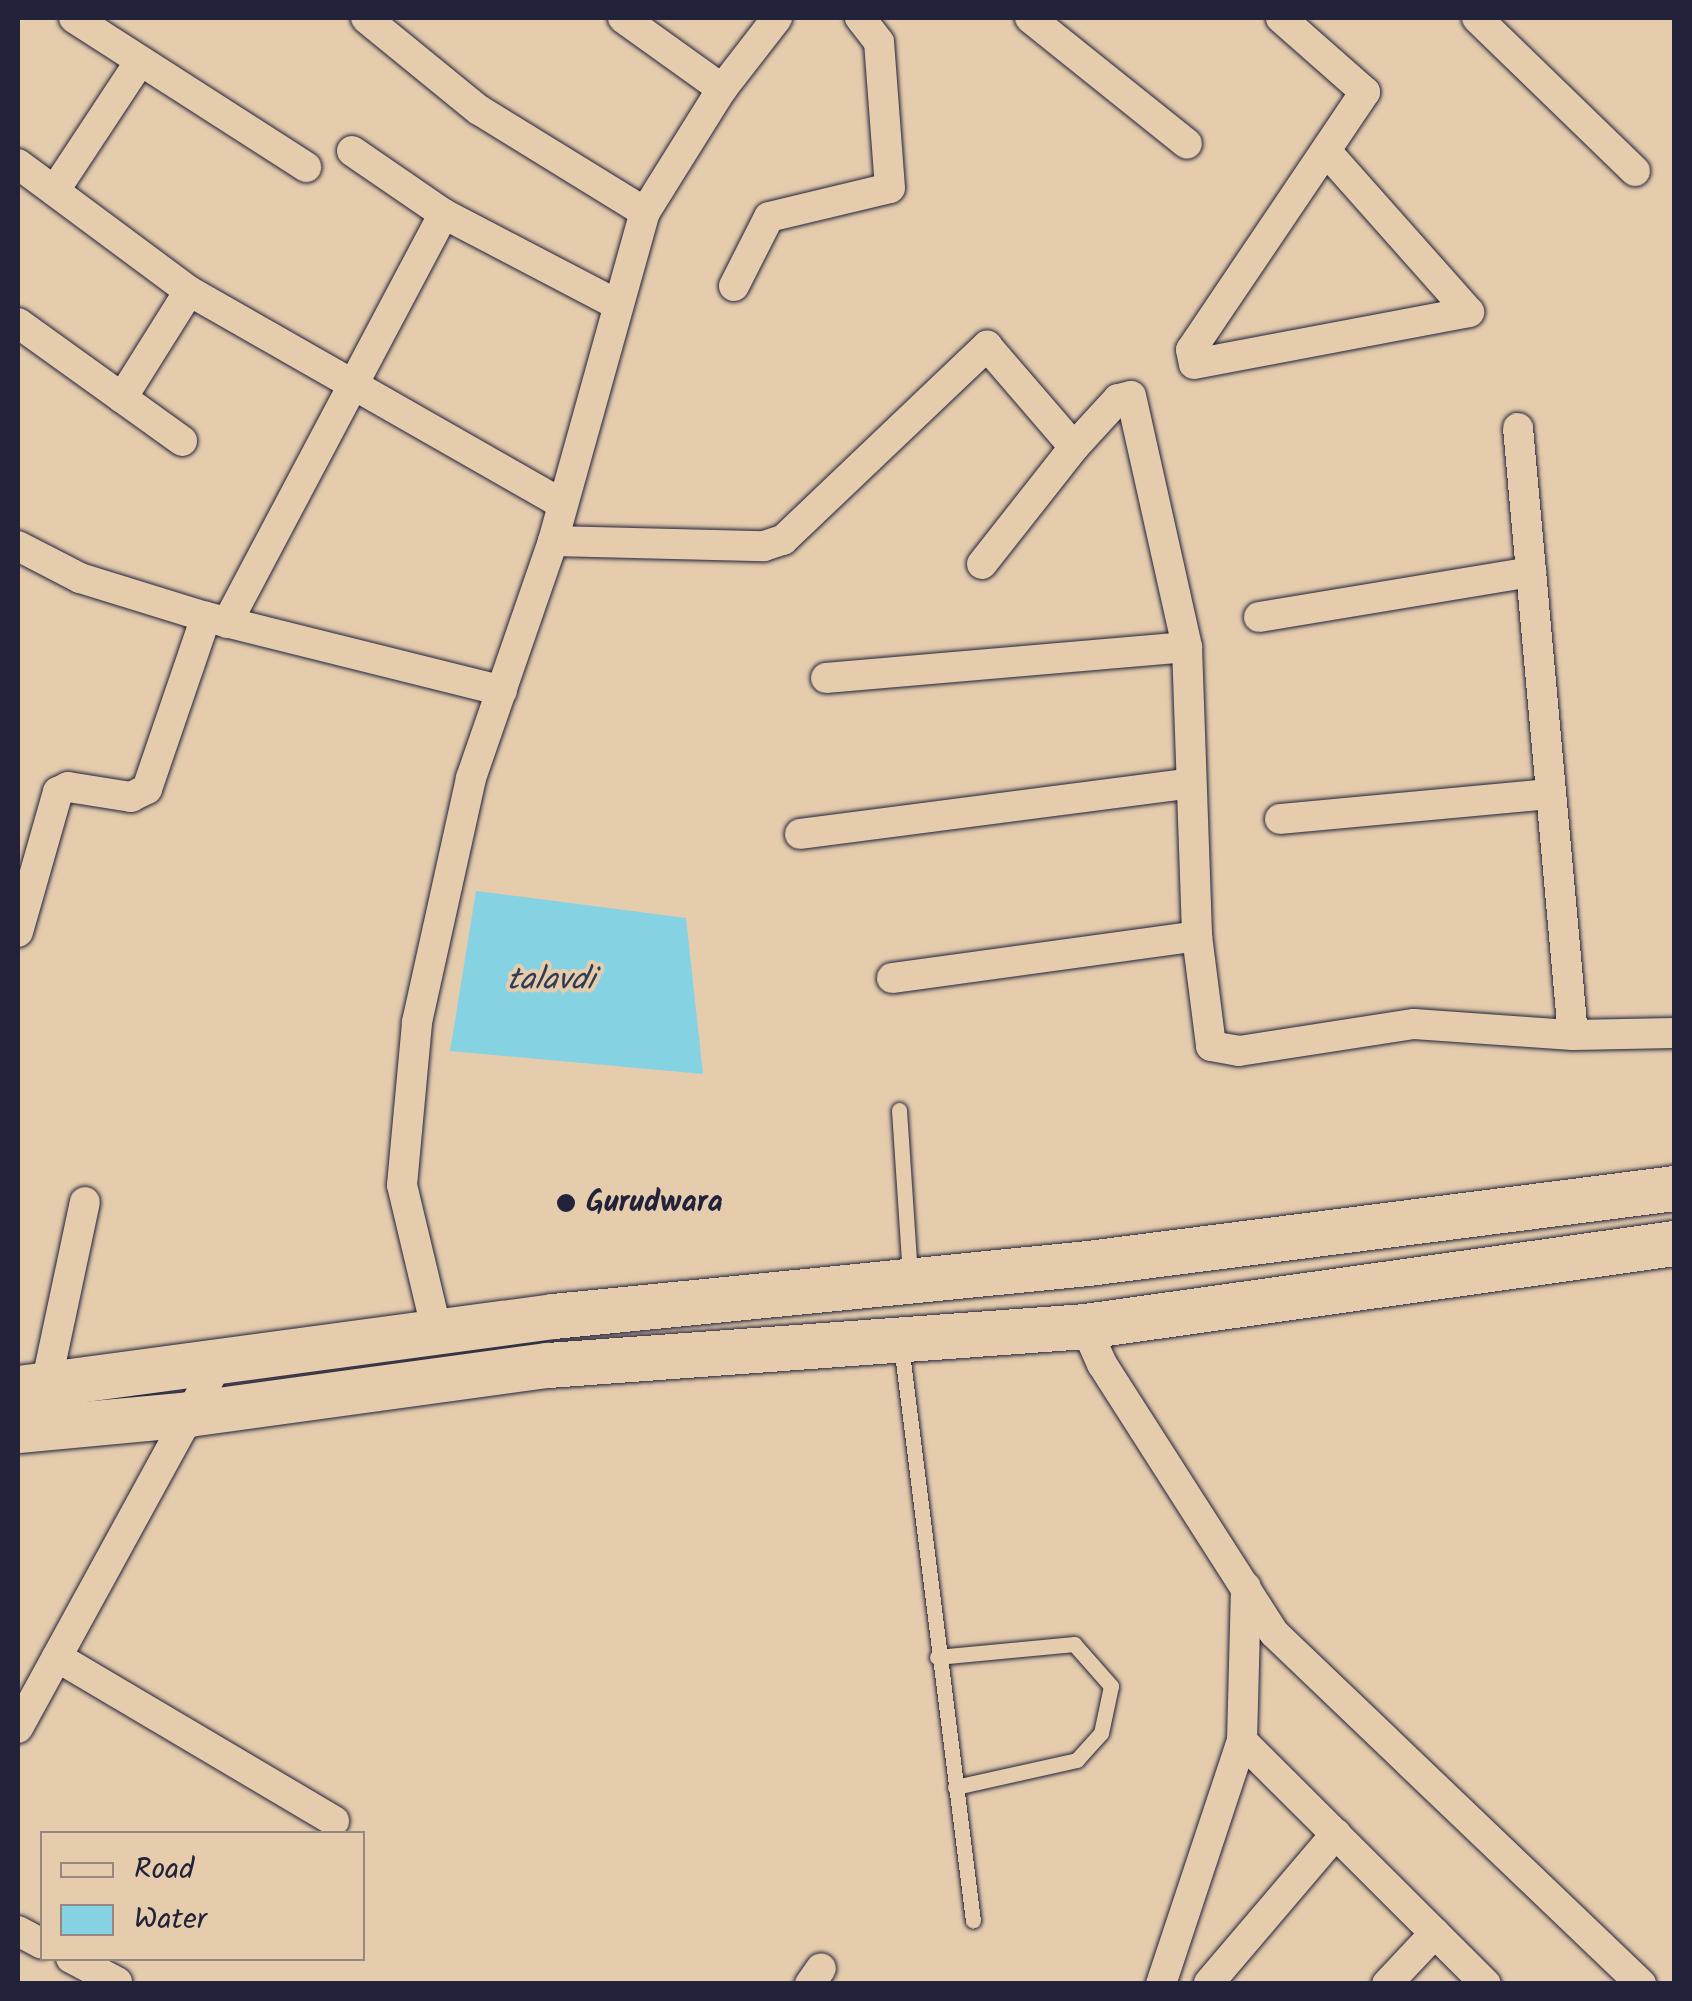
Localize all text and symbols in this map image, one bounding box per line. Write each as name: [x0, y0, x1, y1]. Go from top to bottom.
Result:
water label: talavdi: [507, 962, 595, 1000]
place label: Gurudwara: [586, 1185, 723, 1221]
marker: Gurudwara: [555, 1192, 577, 1214]
legend: [40, 1831, 365, 1961]
text: Road: [134, 1846, 194, 1894]
text: Water: [134, 1896, 207, 1944]

